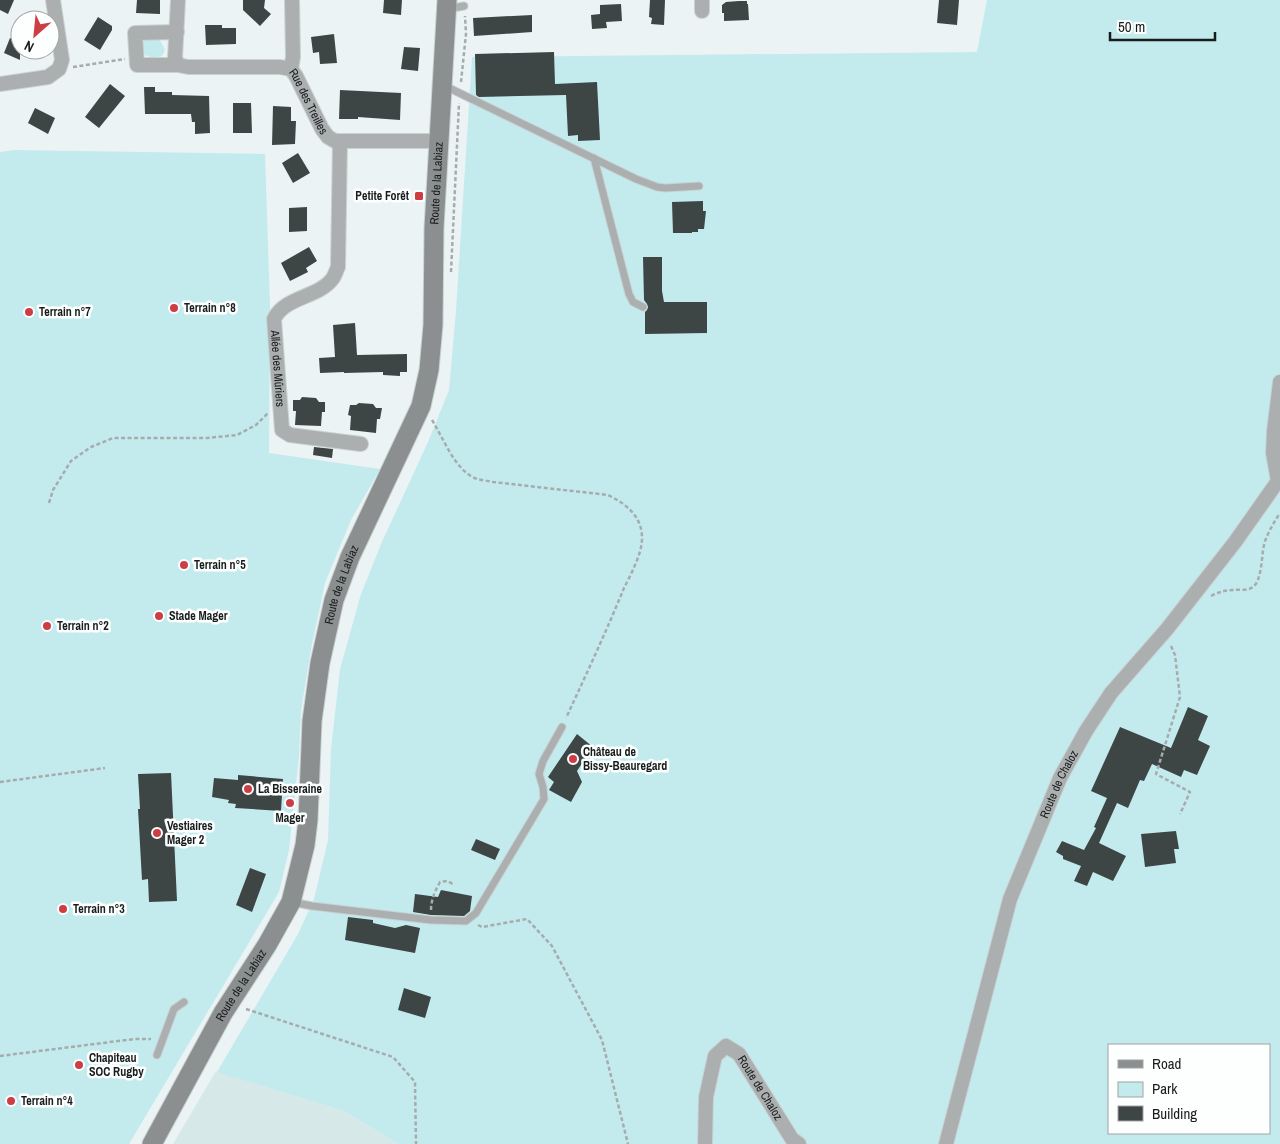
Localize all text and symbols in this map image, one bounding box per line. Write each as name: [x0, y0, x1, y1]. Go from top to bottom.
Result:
north arrow: [10, 10, 60, 60]
scale bar: [1110, 10, 1215, 42]
text: 50 m: [1118, 16, 1145, 37]
text: N: [21, 37, 37, 56]
street label: Rue des Treilles: [285, 65, 331, 138]
street label: Route de la Labiaz: [426, 141, 447, 225]
place label: Petite Forêt: [355, 188, 410, 204]
marker: Petite Forêt: [413, 190, 425, 202]
place label: Terrain n°8: [184, 300, 236, 316]
marker: Terrain n°8: [168, 302, 180, 314]
place label: Terrain n°7: [39, 304, 91, 320]
marker: Terrain n°7: [23, 306, 35, 318]
street label: Allée des Mûriers: [267, 329, 288, 407]
street label: Route de la Labiaz: [321, 542, 362, 626]
place label: Terrain n°5: [194, 557, 246, 573]
marker: Terrain n°5: [178, 559, 190, 571]
place label: Stade Mager: [169, 608, 228, 624]
marker: Stade Mager: [153, 610, 165, 622]
place label: Terrain n°2: [57, 618, 109, 634]
marker: Terrain n°2: [41, 620, 53, 632]
place label: Château de Bissy-Beauregard: [583, 744, 667, 774]
street label: Route de Chaloz: [1036, 747, 1082, 821]
marker: Château de Bissy-Beauregard: [567, 753, 579, 765]
place label: La Bisseraine: [258, 781, 323, 797]
marker: La Bisseraine: [242, 783, 254, 795]
marker: Mager: [284, 797, 296, 809]
place label: Mager: [276, 810, 305, 826]
place label: Vestiaires Mager 2: [167, 818, 213, 848]
marker: Vestiaires Mager 2: [151, 827, 163, 839]
place label: Terrain n°3: [73, 901, 125, 917]
marker: Terrain n°3: [57, 903, 69, 915]
street label: Route de la Labiaz: [212, 946, 270, 1024]
legend: [1108, 1044, 1270, 1134]
place label: Chapiteau SOC Rugby: [89, 1050, 144, 1080]
street label: Route de Chaloz: [734, 1052, 786, 1123]
text: Road: [1152, 1053, 1181, 1074]
marker: Chapiteau SOC Rugby: [73, 1059, 85, 1071]
text: Park: [1152, 1078, 1178, 1099]
place label: Terrain n°4: [21, 1093, 73, 1109]
marker: Terrain n°4: [5, 1095, 17, 1107]
text: Building: [1152, 1103, 1197, 1124]

